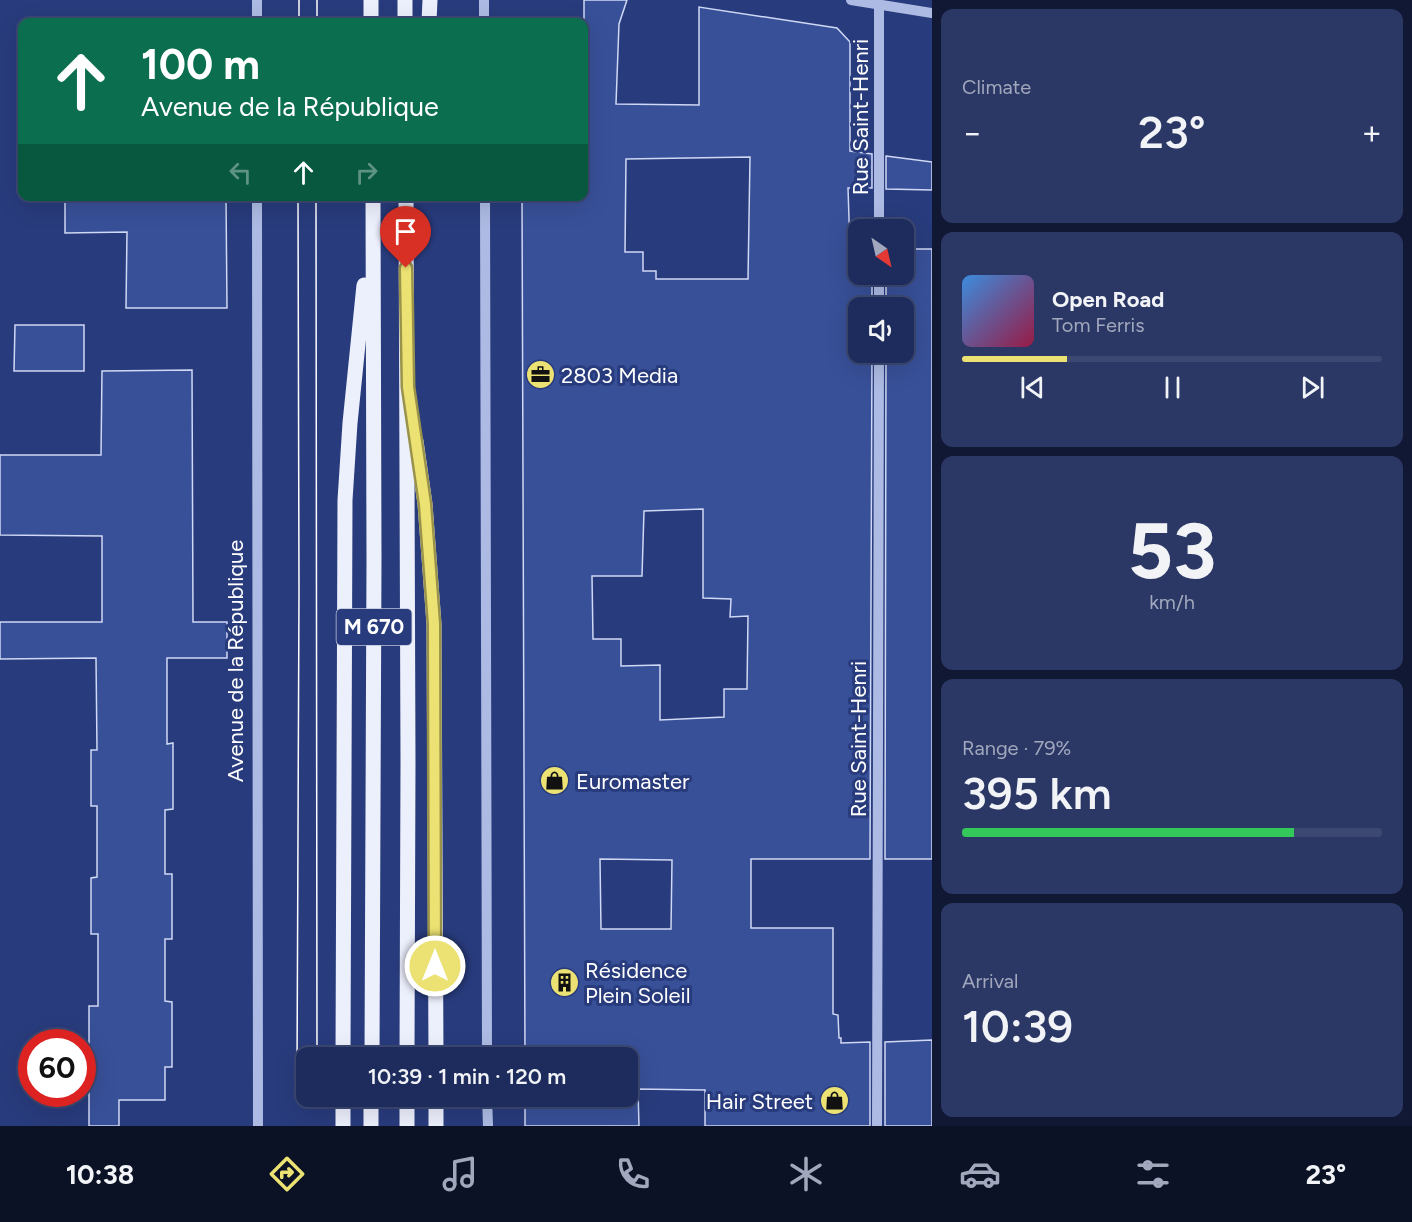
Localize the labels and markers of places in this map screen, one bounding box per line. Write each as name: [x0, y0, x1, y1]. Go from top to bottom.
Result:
pin: [380, 206, 431, 268]
office icon: 2803 Media: [524, 359, 556, 391]
place label: 2803 Media: [561, 362, 678, 389]
shop icon: Euromaster: [539, 765, 571, 797]
place label: Euromaster: [576, 768, 690, 795]
place label: Résidence Plein Soleil: [585, 957, 690, 1009]
building icon: Résidence Plein Soleil: [548, 967, 580, 999]
shop icon: Hair Street: [818, 1085, 850, 1117]
place label: Hair Street: [706, 1088, 813, 1115]

